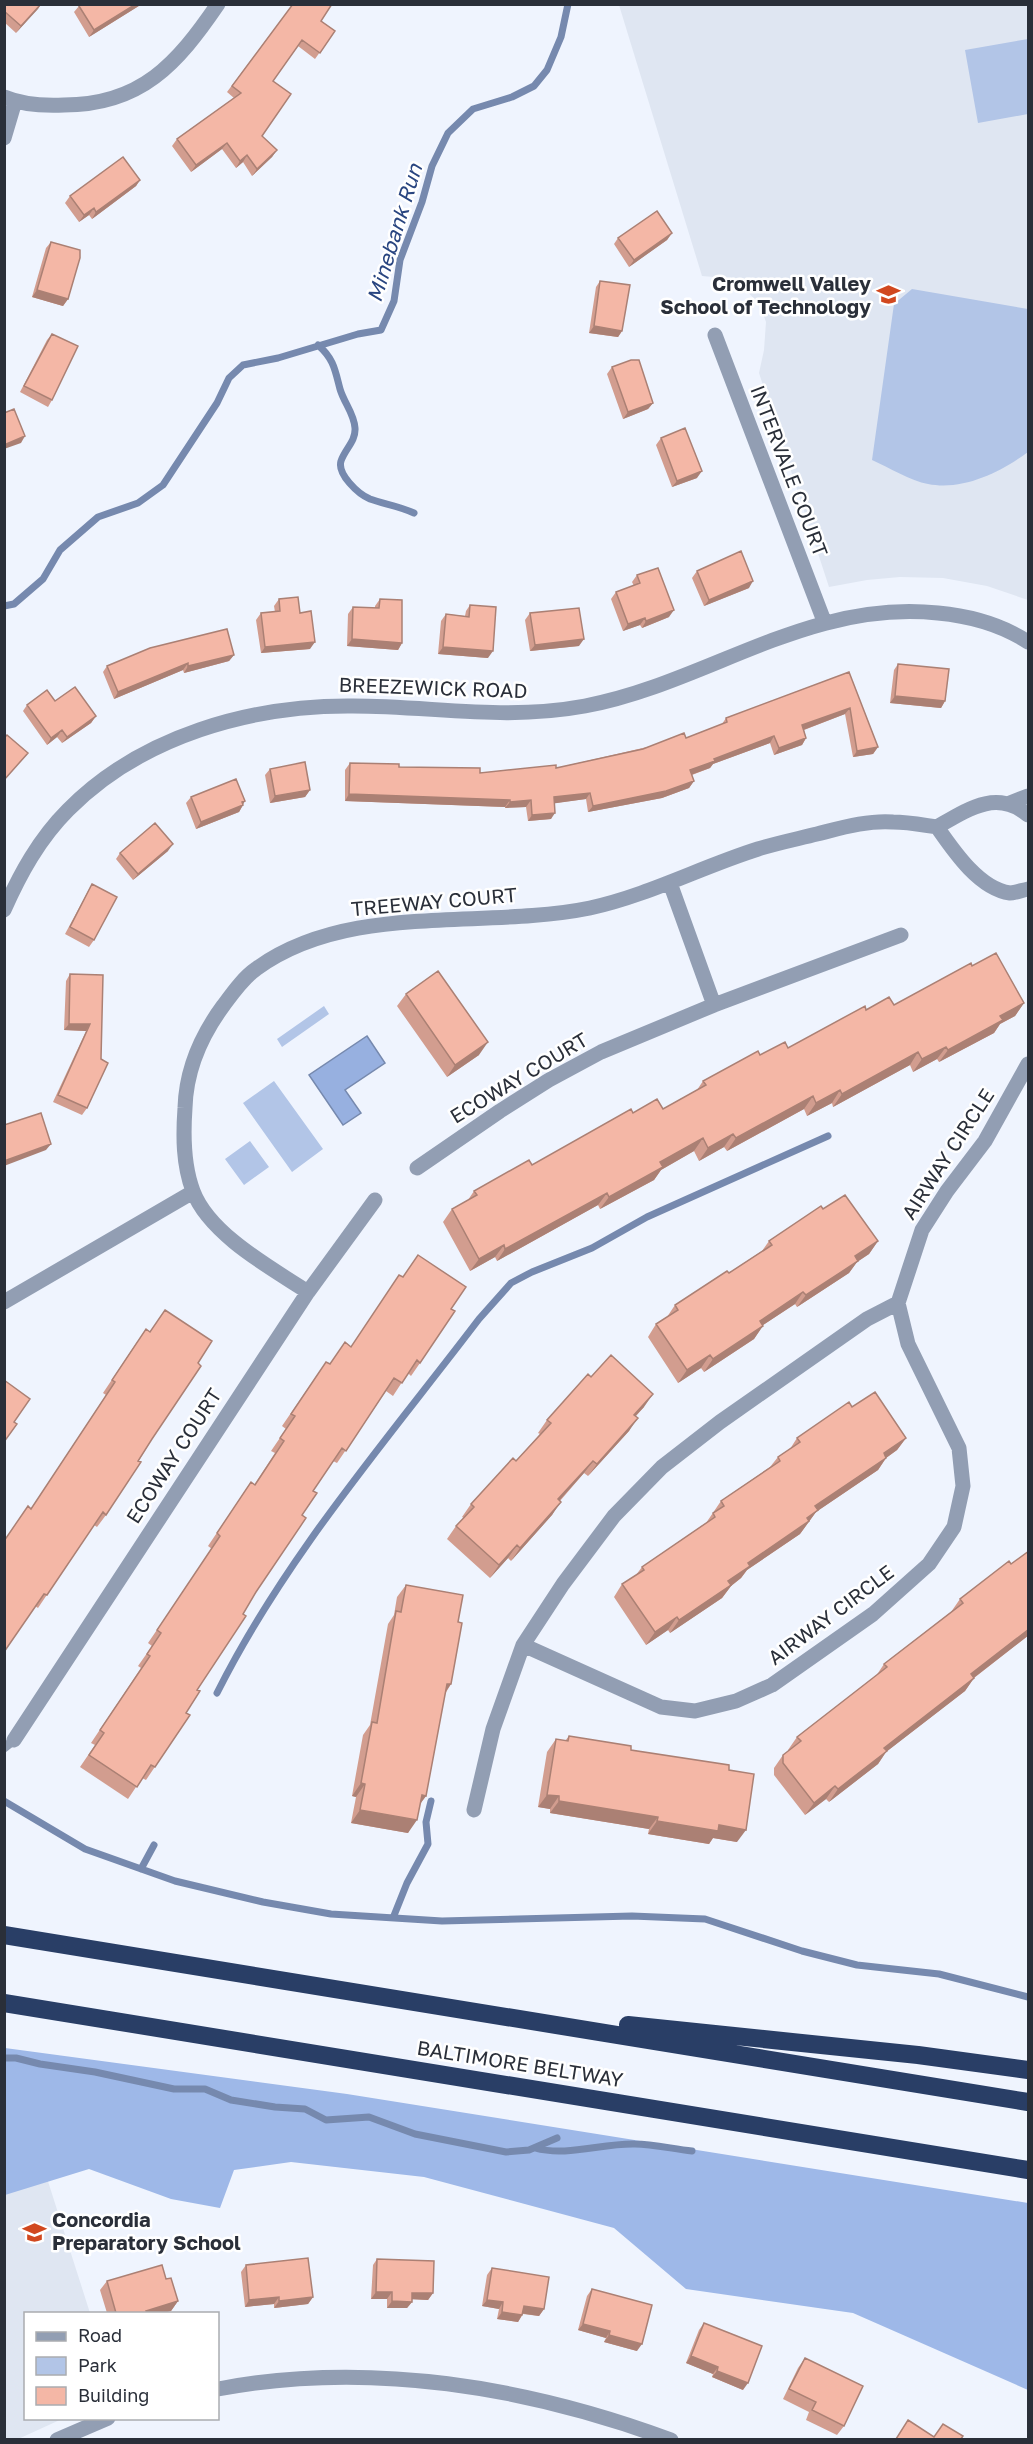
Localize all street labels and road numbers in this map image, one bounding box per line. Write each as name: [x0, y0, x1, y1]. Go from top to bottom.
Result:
street label: INTERVALE COURT: [746, 382, 834, 560]
street label: BREEZEWICK ROAD: [338, 672, 528, 702]
street label: TREEWAY COURT: [350, 882, 518, 920]
street label: ECOWAY COURT: [445, 1027, 592, 1128]
street label: AIRWAY CIRCLE: [896, 1084, 998, 1223]
street label: ECOWAY COURT: [121, 1383, 226, 1528]
street label: AIRWAY CIRCLE: [763, 1559, 898, 1669]
street label: BALTIMORE BELTWAY: [415, 2035, 625, 2091]

